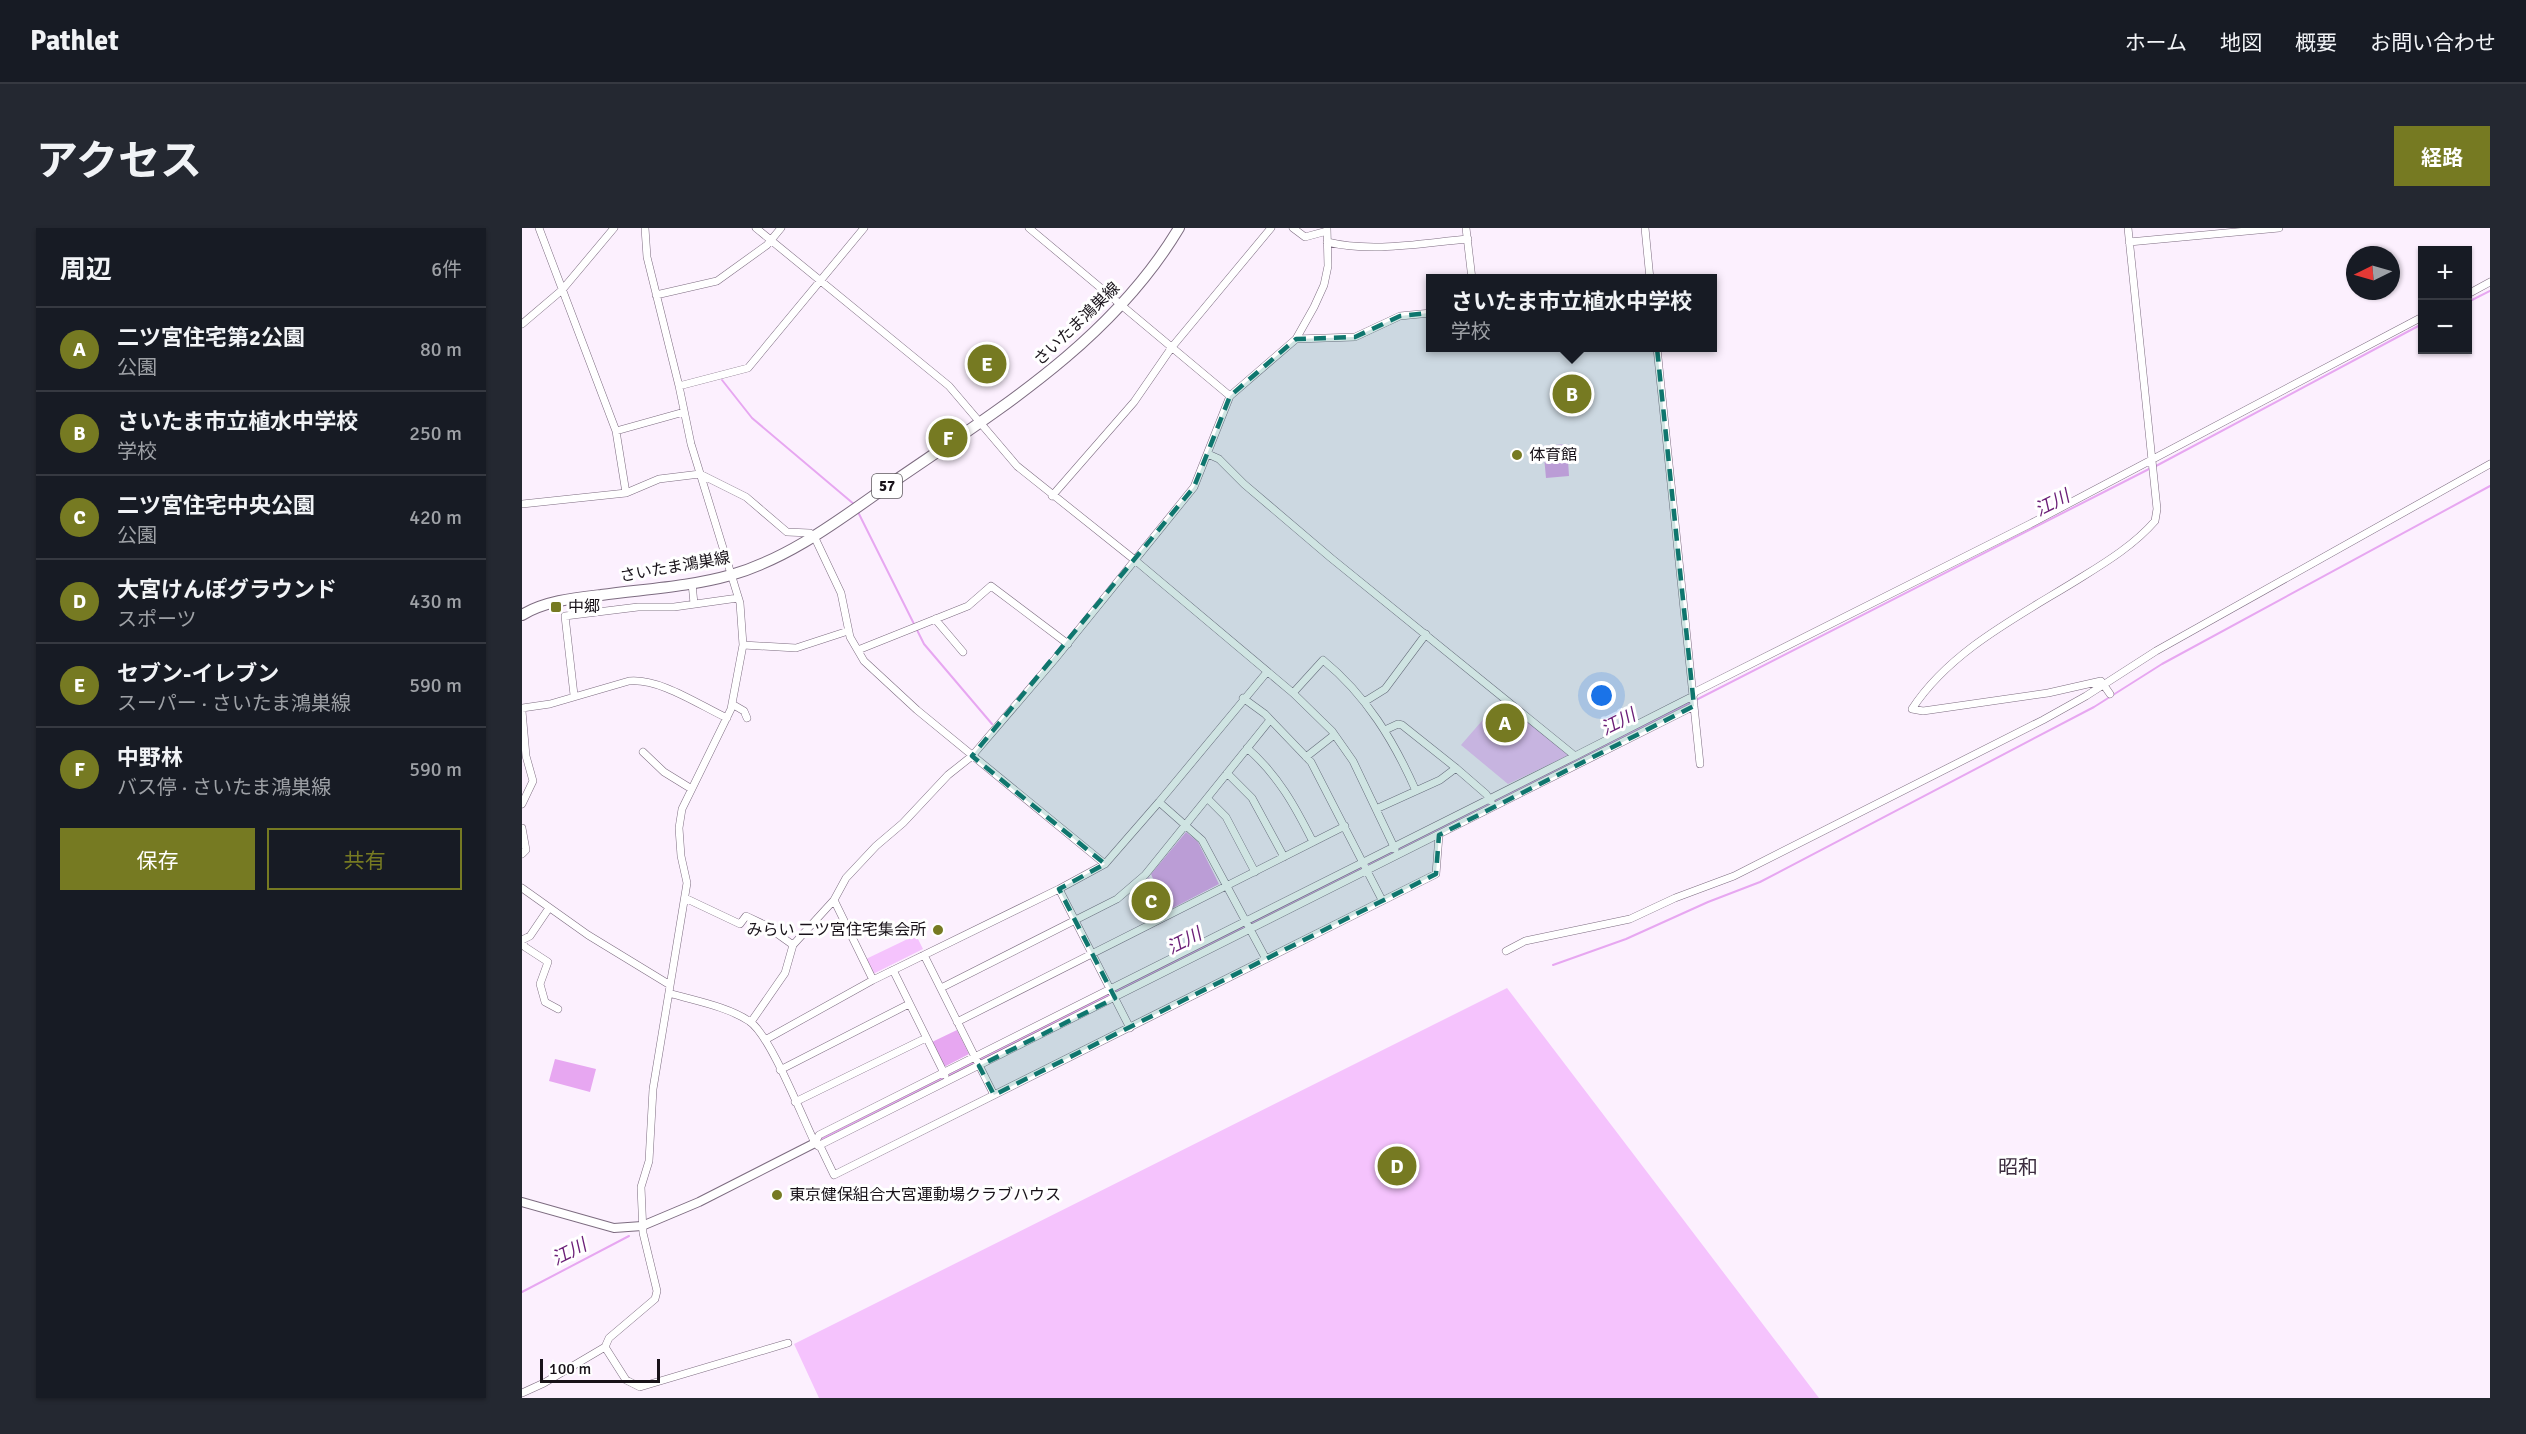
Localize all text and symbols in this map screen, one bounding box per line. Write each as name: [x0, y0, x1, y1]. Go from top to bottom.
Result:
text: Pathlet: [30, 24, 119, 58]
text: ホーム: [2125, 30, 2187, 56]
text: 地図: [2220, 30, 2262, 56]
text: 概要: [2295, 30, 2337, 56]
text: お問い合わせ: [2370, 30, 2496, 56]
button: 経路: [2394, 126, 2490, 186]
text: アクセス: [36, 136, 202, 187]
north arrow: [2346, 246, 2400, 300]
map controls: [2418, 246, 2472, 354]
button: +: [2418, 246, 2472, 300]
text: 周辺: [60, 254, 112, 286]
text: 6件: [431, 257, 462, 282]
popup: [1426, 274, 1717, 352]
street label: さいたま鴻巣線: [1030, 278, 1124, 370]
text: さいたま市立植水中学校: [1451, 288, 1692, 315]
button: −: [2418, 300, 2472, 354]
text: 学校: [1451, 319, 1491, 344]
text: 二ツ宮住宅第2公園: [117, 324, 305, 351]
text: A: [73, 337, 86, 362]
text: 80 m: [420, 337, 462, 362]
pin: E: [968, 342, 1006, 386]
text: 公園: [117, 355, 157, 380]
pin: B: [1552, 372, 1592, 416]
text: さいたま市立植水中学校: [117, 408, 358, 435]
pin: F: [928, 416, 968, 460]
text: B: [73, 421, 86, 446]
text: 250 m: [409, 421, 462, 446]
text: 学校: [117, 439, 157, 464]
place label: 体育館: [1529, 445, 1577, 465]
marker: 体育館: [1510, 448, 1524, 462]
road number: 57: [872, 474, 902, 498]
water label: 江川: [2031, 484, 2075, 521]
text: 二ツ宮住宅中央公園: [117, 492, 315, 519]
text: C: [73, 505, 86, 530]
text: 420 m: [409, 505, 462, 530]
text: 公園: [117, 523, 157, 548]
street label: さいたま鴻巣線: [618, 547, 732, 587]
text: 大宮けんぽグラウンド: [117, 576, 337, 603]
text: D: [73, 589, 86, 614]
text: 430 m: [409, 589, 462, 614]
place label: 中郷: [568, 597, 600, 617]
marker: 中郷: [549, 600, 563, 614]
text: スポーツ: [117, 607, 197, 632]
text: セブン-イレブン: [117, 660, 279, 687]
text: E: [74, 673, 85, 698]
text: 590 m: [409, 673, 462, 698]
your location: [1587, 681, 1616, 710]
text: スーパー · さいたま鴻巣線: [117, 691, 351, 716]
pin: A: [1486, 700, 1524, 746]
water label: 江川: [1597, 703, 1641, 740]
text: 中野林: [117, 744, 183, 771]
text: F: [74, 757, 85, 782]
text: 590 m: [409, 757, 462, 782]
text: バス停 · さいたま鴻巣線: [117, 775, 331, 800]
button: 保存: [60, 828, 255, 890]
button: 共有: [267, 828, 462, 890]
pin: C: [1132, 878, 1170, 924]
place label: みらい 二ツ宮住宅集会所: [746, 920, 926, 940]
water label: 江川: [1163, 922, 1207, 959]
marker: みらい 二ツ宮住宅集会所: [931, 923, 945, 937]
pin: D: [1378, 1144, 1416, 1188]
district label: 昭和: [1998, 1155, 2038, 1180]
place label: 東京健保組合大宮運動場クラブハウス: [789, 1185, 1061, 1205]
marker: 東京健保組合大宮運動場クラブハウス: [770, 1188, 784, 1202]
water label: 江川: [548, 1233, 592, 1270]
scale bar: [540, 1356, 660, 1384]
text: 100 m: [549, 1359, 591, 1379]

